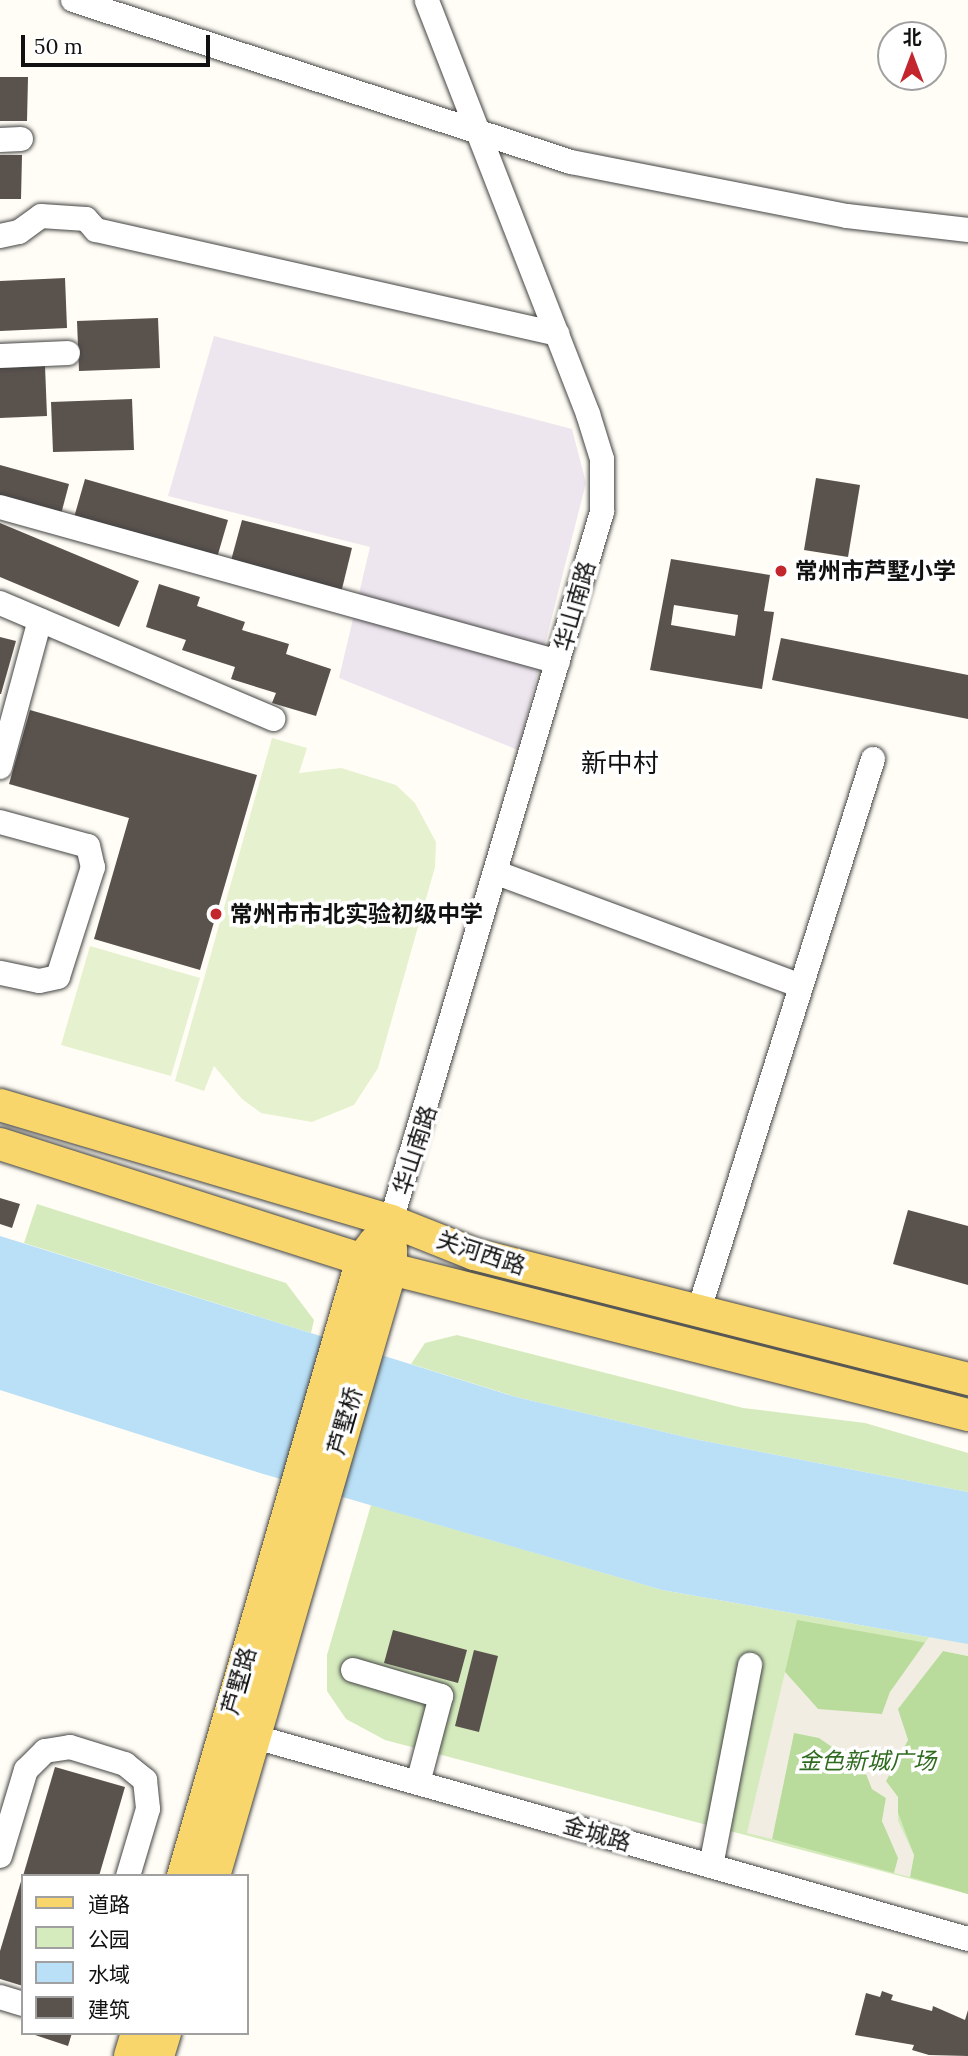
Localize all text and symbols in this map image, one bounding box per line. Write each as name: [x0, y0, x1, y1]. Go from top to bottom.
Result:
scale bar: [24, 21, 214, 65]
north arrow: [877, 21, 947, 91]
text: 北: [902, 25, 922, 49]
text: 50 m: [34, 33, 83, 60]
place label: 常州市芦墅小学: [795, 557, 956, 585]
street label: 华山南路: [549, 558, 601, 654]
marker: 常州市芦墅小学: [773, 563, 789, 579]
district label: 新中村: [581, 747, 659, 779]
place label: 常州市市北实验初级中学: [230, 900, 483, 928]
marker: 常州市市北实验初级中学: [208, 906, 224, 922]
street label: 华山南路: [388, 1102, 442, 1198]
street label: 关河西路: [433, 1226, 529, 1280]
street label: 芦墅桥: [322, 1384, 368, 1458]
street label: 芦墅路: [216, 1644, 262, 1718]
park label: 金色新城广场: [798, 1747, 936, 1775]
street label: 金城路: [560, 1811, 634, 1857]
legend: [21, 1874, 248, 2035]
text: 道路: [88, 1891, 130, 1918]
text: 公园: [88, 1926, 130, 1953]
text: 水域: [88, 1961, 130, 1988]
text: 建筑: [88, 1996, 130, 2023]

